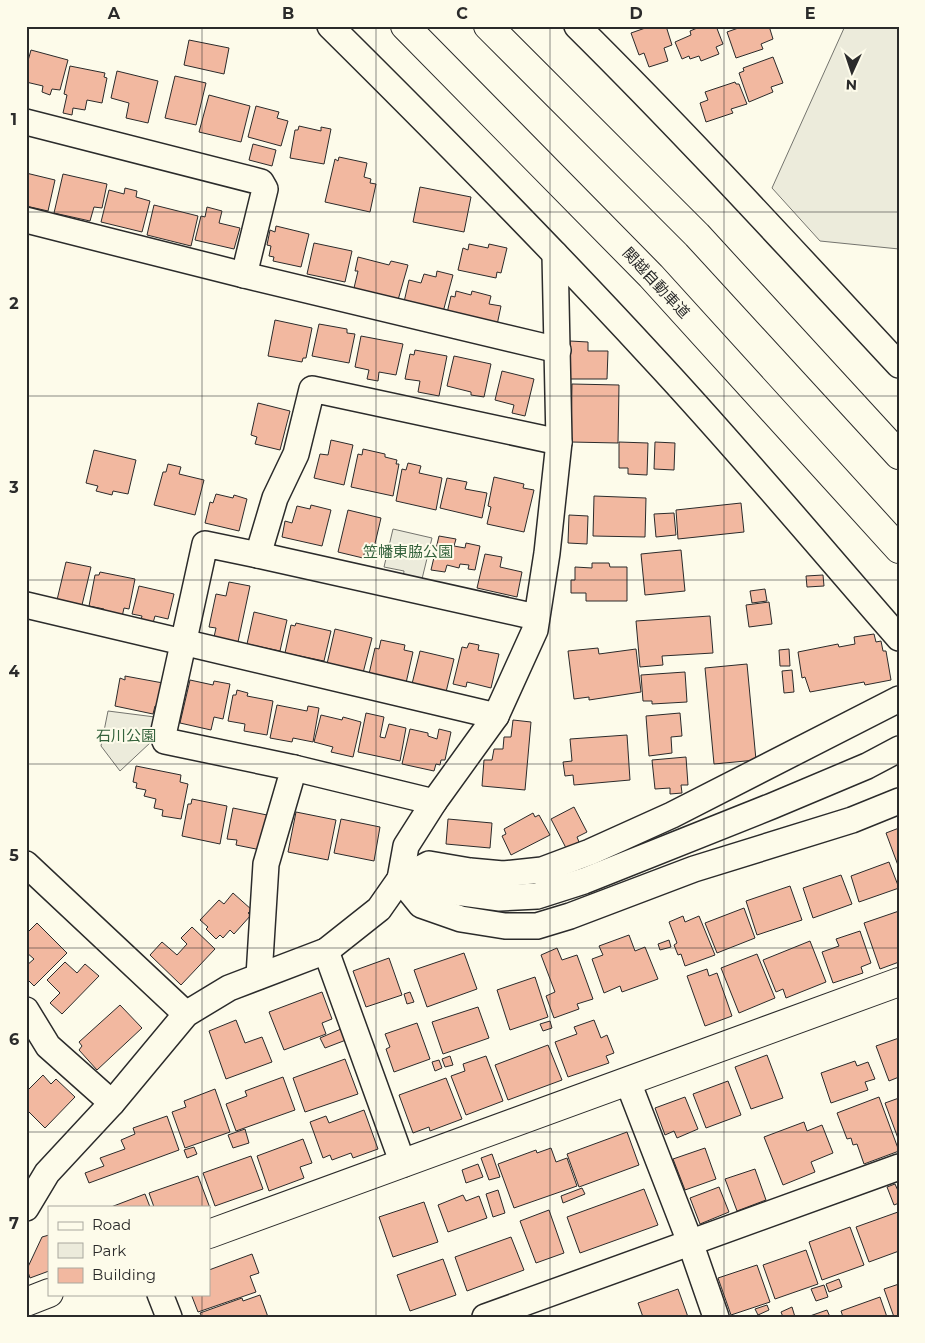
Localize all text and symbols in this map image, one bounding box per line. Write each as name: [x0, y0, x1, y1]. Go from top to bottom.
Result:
text: A: [107, 4, 121, 23]
text: B: [282, 4, 294, 23]
text: C: [456, 4, 468, 23]
text: D: [629, 4, 643, 23]
text: E: [805, 4, 815, 23]
north arrow: [828, 48, 878, 98]
text: N: [845, 76, 857, 94]
text: 1: [11, 110, 17, 129]
street label: 関越自動車道: [619, 243, 694, 322]
text: 2: [9, 294, 19, 313]
text: 3: [8, 478, 19, 497]
park label: 笠幡東脇公園: [363, 542, 453, 561]
text: 4: [8, 662, 20, 681]
park label: 石川公園: [96, 726, 156, 745]
text: 5: [9, 846, 19, 865]
text: 6: [9, 1030, 19, 1049]
legend: [48, 1206, 210, 1296]
text: 7: [9, 1214, 19, 1233]
text: Road: [92, 1215, 131, 1234]
text: Park: [92, 1241, 126, 1260]
text: Building: [92, 1265, 156, 1284]

